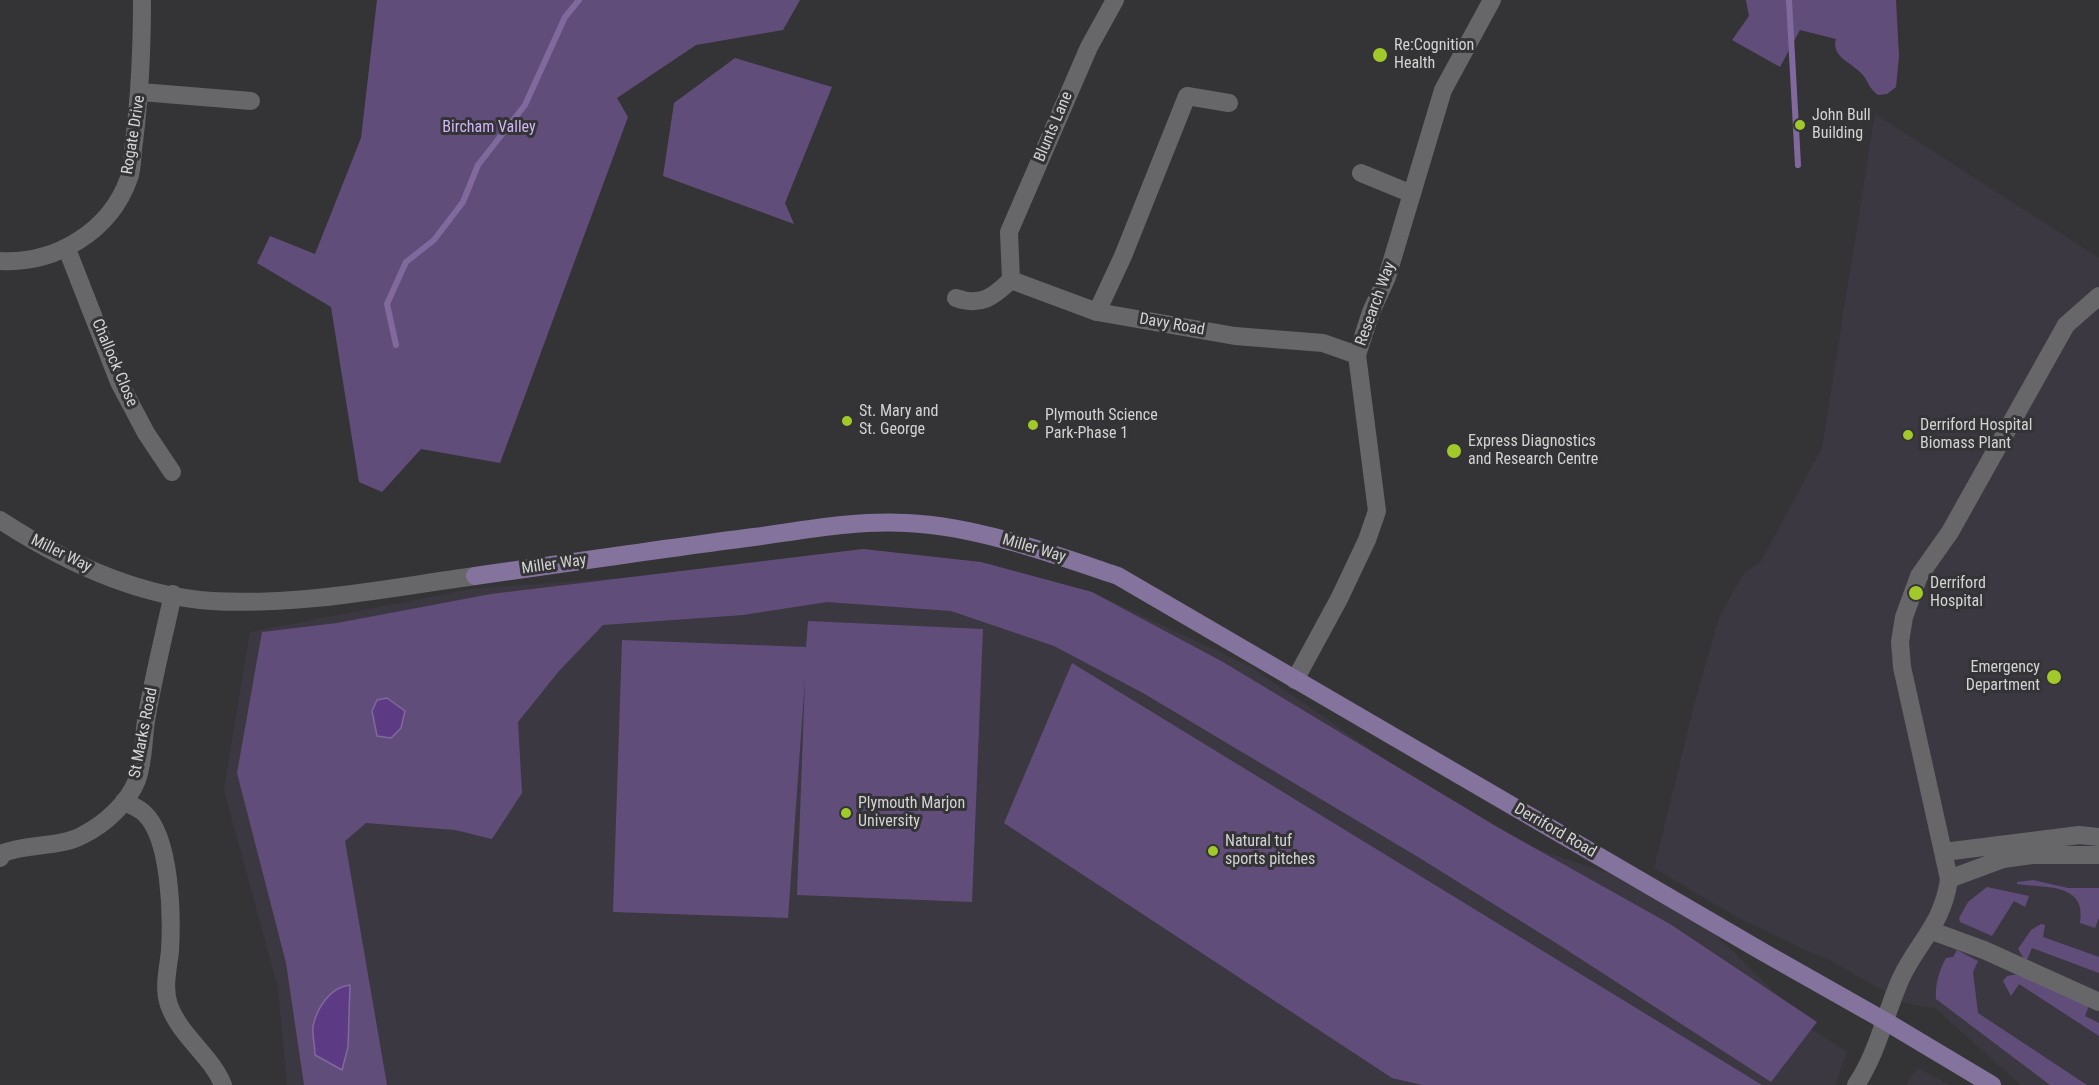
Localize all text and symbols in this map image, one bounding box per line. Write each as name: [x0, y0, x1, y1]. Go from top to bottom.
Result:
place label: Re:Cognition Health: [1394, 36, 1474, 74]
marker: Re:Cognition Health: [1371, 46, 1389, 64]
street label: Blunts Lane: [1031, 89, 1077, 165]
street label: Rogate Drive: [118, 94, 150, 176]
place label: John Bull Building: [1812, 106, 1871, 144]
park label: Bircham Valley: [442, 118, 536, 138]
marker: John Bull Building: [1793, 118, 1807, 132]
street label: Research Way: [1352, 259, 1400, 349]
street label: Davy Road: [1138, 310, 1206, 340]
street label: Challock Close: [87, 316, 141, 410]
place label: St. Mary and St. George: [859, 402, 938, 440]
place label: Plymouth Science Park-Phase 1: [1045, 406, 1158, 444]
marker: St. Mary and St. George: [840, 414, 854, 428]
place label: Derriford Hospital Biomass Plant: [1920, 416, 2032, 454]
marker: Plymouth Science Park-Phase 1: [1026, 418, 1040, 432]
marker: Derriford Hospital Biomass Plant: [1901, 428, 1915, 442]
place label: Express Diagnostics and Research Centre: [1468, 432, 1598, 470]
marker: Express Diagnostics and Research Centre: [1445, 442, 1463, 460]
street label: Miller Way: [27, 531, 95, 577]
street label: Miller Way: [1000, 531, 1068, 567]
street label: Miller Way: [520, 551, 588, 579]
place label: Derriford Hospital: [1930, 574, 1986, 612]
marker: Derriford Hospital: [1907, 584, 1925, 602]
place label: Emergency Department: [1966, 658, 2040, 696]
marker: Emergency Department: [2045, 668, 2063, 686]
street label: St Marks Road: [126, 686, 162, 780]
place label: Plymouth Marjon University: [858, 794, 965, 832]
street label: Derriford Road: [1511, 800, 1599, 862]
marker: Plymouth Marjon University: [839, 806, 853, 820]
place label: Natural tuf sports pitches: [1225, 832, 1315, 870]
marker: Natural tuf sports pitches: [1206, 844, 1220, 858]

